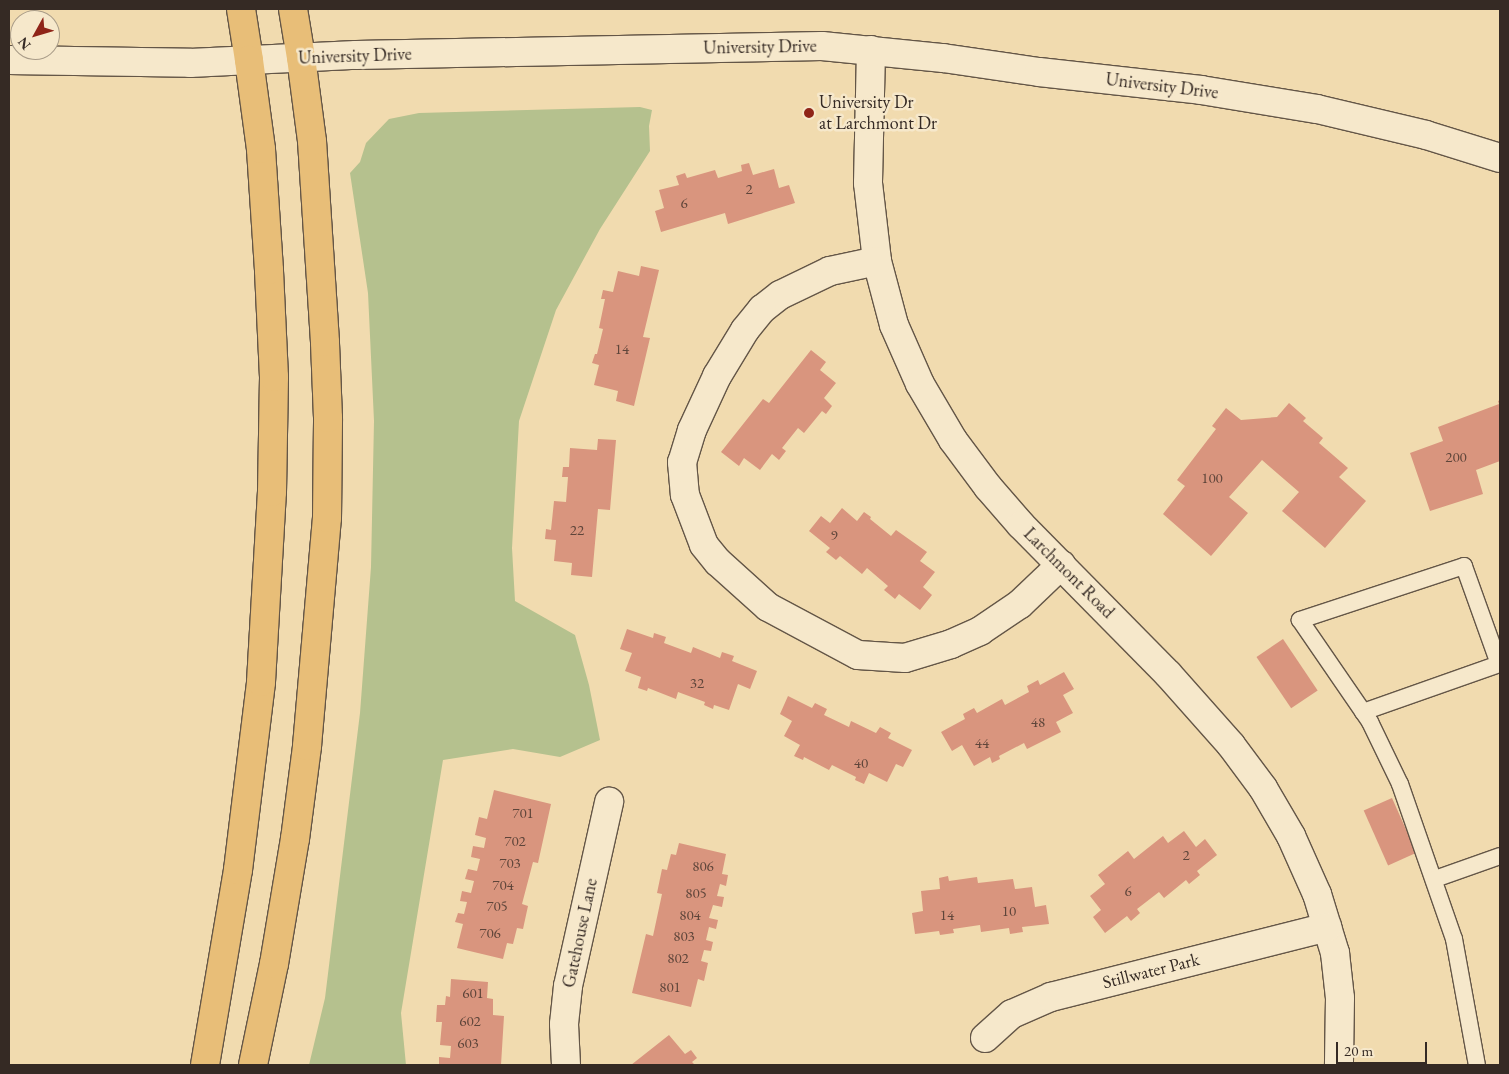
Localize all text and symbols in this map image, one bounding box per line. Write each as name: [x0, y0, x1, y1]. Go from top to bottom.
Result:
north arrow: [10, 10, 60, 60]
text: N: [14, 34, 35, 54]
street label: University Drive: [703, 35, 817, 59]
street label: University Drive: [298, 43, 412, 69]
street label: University Drive: [1104, 68, 1220, 104]
place label: University Dr at Larchmont Dr: [819, 92, 937, 134]
marker: University Dr at Larchmont Dr: [803, 107, 815, 119]
house number: 2: [745, 180, 753, 198]
house number: 6: [680, 194, 688, 212]
house number: 14: [615, 340, 629, 358]
house number: 200: [1445, 448, 1467, 466]
house number: 100: [1201, 469, 1223, 487]
house number: 22: [570, 521, 584, 539]
street label: Larchmont Road: [1019, 523, 1119, 623]
house number: 9: [830, 526, 838, 544]
house number: 32: [690, 674, 704, 692]
house number: 48: [1031, 713, 1045, 731]
house number: 44: [975, 734, 989, 752]
house number: 40: [854, 754, 868, 772]
house number: 701: [512, 804, 534, 822]
house number: 702: [504, 832, 526, 850]
house number: 2: [1182, 846, 1190, 864]
house number: 703: [499, 854, 521, 872]
house number: 806: [692, 857, 714, 875]
house number: 704: [492, 876, 514, 894]
street label: Gatehouse Lane: [558, 876, 602, 990]
house number: 6: [1124, 882, 1132, 900]
house number: 805: [685, 884, 707, 902]
house number: 705: [486, 897, 508, 915]
house number: 10: [1002, 902, 1016, 920]
house number: 804: [679, 906, 701, 924]
house number: 14: [940, 906, 954, 924]
house number: 706: [479, 924, 501, 942]
house number: 803: [673, 927, 695, 945]
house number: 802: [667, 949, 689, 967]
street label: Stillwater Park: [1100, 949, 1202, 993]
house number: 801: [659, 978, 681, 996]
house number: 601: [462, 984, 484, 1002]
house number: 602: [459, 1012, 481, 1030]
scale bar: [1339, 1032, 1430, 1064]
house number: 603: [457, 1034, 479, 1052]
text: 20 m: [1344, 1041, 1373, 1060]

